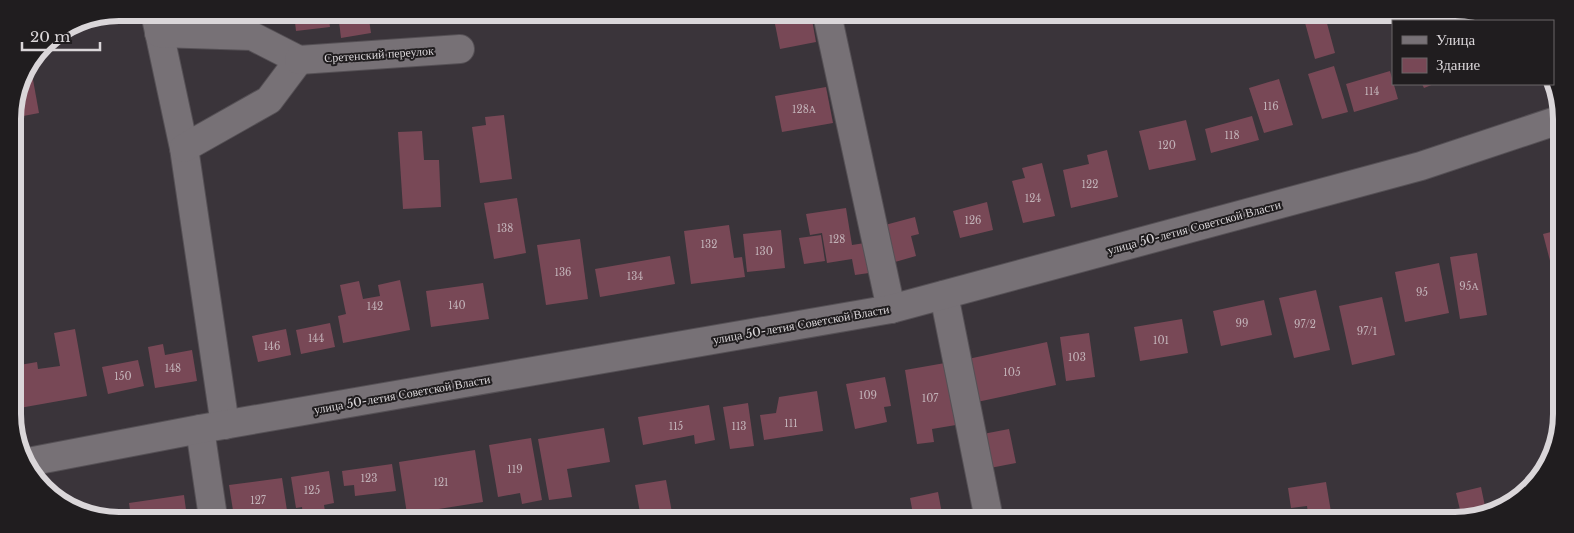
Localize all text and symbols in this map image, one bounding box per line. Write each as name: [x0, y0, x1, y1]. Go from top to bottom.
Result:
scale bar: [22, 20, 100, 52]
legend: [1392, 20, 1554, 85]
text: 20 m: [30, 27, 70, 46]
text: Улица: [1436, 30, 1475, 49]
street label: Сретенский переулок: [324, 43, 434, 65]
text: Здание: [1436, 55, 1480, 74]
house number: 114: [1365, 85, 1380, 98]
house number: 116: [1263, 100, 1279, 113]
house number: 128А: [792, 103, 817, 116]
house number: 118: [1225, 129, 1239, 142]
house number: 120: [1158, 139, 1176, 152]
house number: 122: [1082, 178, 1098, 191]
house number: 124: [1025, 192, 1041, 205]
street label: улица 50-летия Советской Власти: [1106, 196, 1283, 257]
house number: 126: [964, 214, 982, 227]
house number: 138: [497, 222, 513, 235]
house number: 128: [829, 233, 845, 246]
house number: 132: [701, 238, 717, 251]
house number: 130: [755, 245, 773, 258]
house number: 136: [554, 266, 572, 279]
house number: 134: [627, 270, 643, 283]
house number: 95А: [1459, 280, 1479, 293]
house number: 95: [1416, 286, 1428, 299]
house number: 140: [448, 299, 466, 312]
house number: 142: [367, 300, 383, 313]
street label: улица 50-летия Советской Власти: [712, 301, 891, 347]
house number: 99: [1236, 317, 1248, 330]
house number: 97/2: [1294, 318, 1316, 331]
house number: 97/1: [1357, 325, 1377, 338]
house number: 144: [308, 332, 324, 345]
house number: 101: [1153, 334, 1169, 347]
house number: 146: [264, 340, 280, 353]
house number: 103: [1068, 351, 1086, 364]
house number: 148: [165, 362, 181, 375]
house number: 105: [1003, 366, 1021, 379]
house number: 150: [114, 370, 132, 383]
street label: улица 50-летия Советской Власти: [313, 371, 492, 417]
house number: 109: [859, 389, 877, 402]
house number: 107: [922, 392, 939, 405]
house number: 111: [784, 417, 798, 430]
house number: 115: [669, 420, 684, 433]
house number: 113: [731, 420, 747, 433]
house number: 119: [507, 463, 523, 476]
house number: 123: [361, 472, 377, 485]
house number: 121: [433, 476, 449, 489]
house number: 125: [304, 484, 320, 497]
house number: 127: [250, 494, 267, 507]

